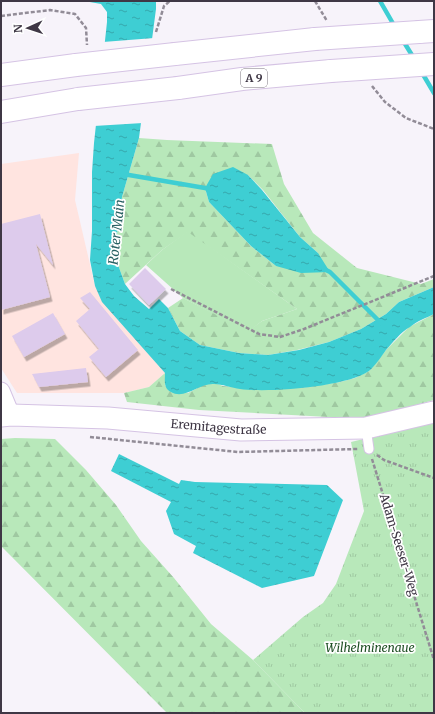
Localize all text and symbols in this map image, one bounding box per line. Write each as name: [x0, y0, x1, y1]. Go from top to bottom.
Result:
north arrow: [8, 8, 48, 48]
text: N: [11, 24, 25, 33]
road number: A 9: [241, 69, 267, 87]
water label: Roter Main: [105, 198, 128, 266]
street label: Eremitagestraße: [170, 416, 266, 437]
street label: Adam-Seeser-Weg: [376, 491, 422, 599]
park label: Wilhelminenaue: [325, 640, 415, 655]

